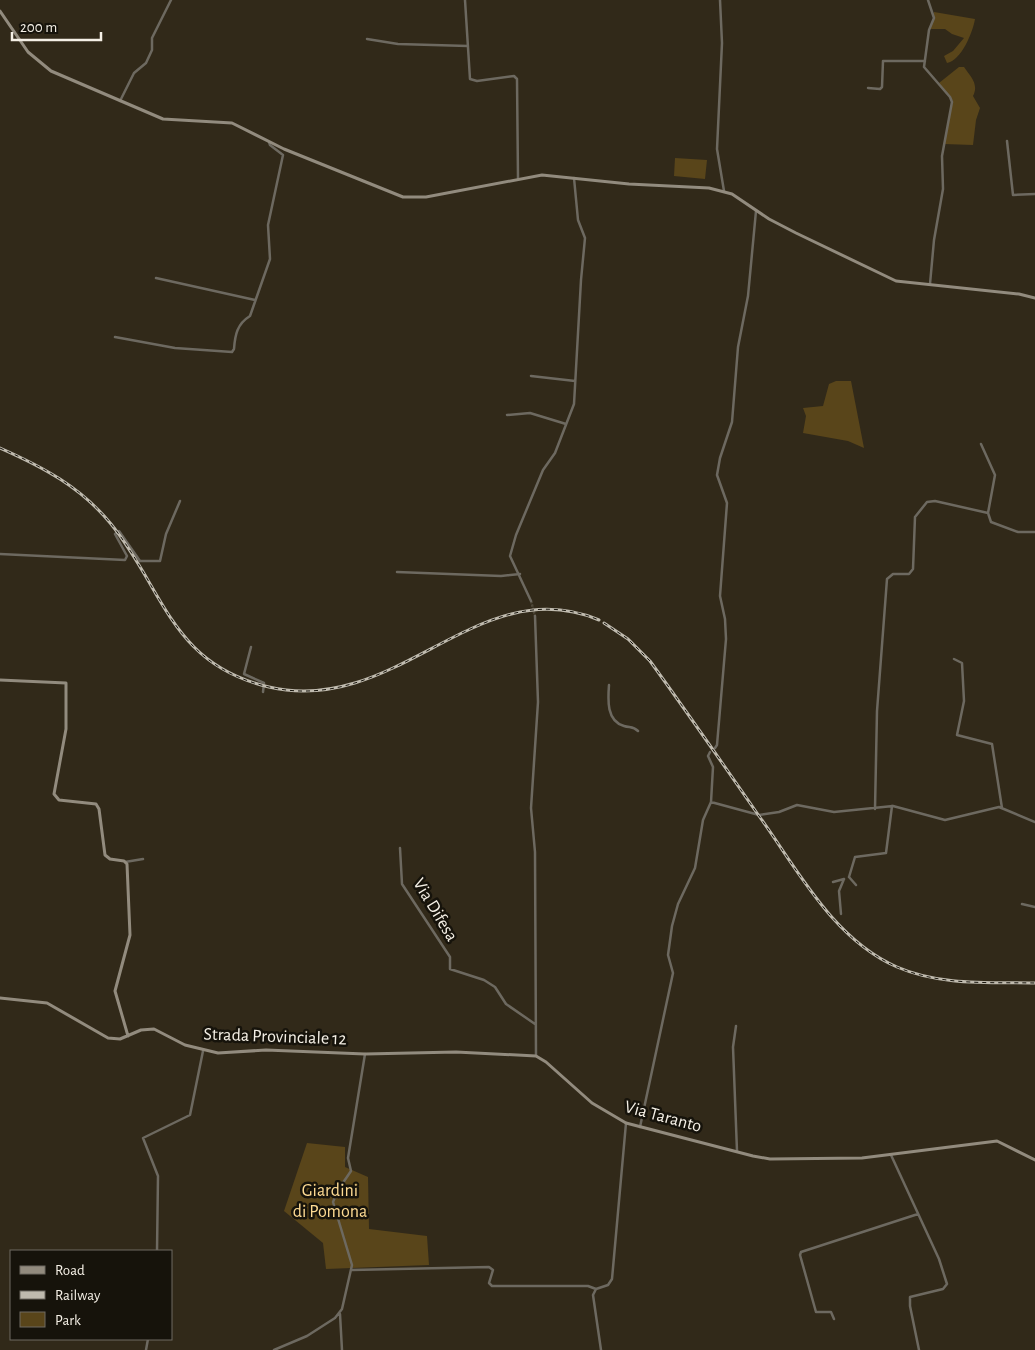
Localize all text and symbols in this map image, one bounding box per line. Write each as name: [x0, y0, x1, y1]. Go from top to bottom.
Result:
scale bar: [12, 10, 101, 42]
text: 200 m: [20, 20, 57, 35]
street label: Via Difesa: [409, 875, 461, 945]
street label: Strada Provinciale 12: [203, 1026, 347, 1048]
street label: Via Taranto: [623, 1098, 704, 1136]
park label: Giardini di Pomona: [293, 1182, 367, 1221]
legend: [10, 1250, 172, 1340]
text: Road: [55, 1263, 85, 1278]
text: Railway: [55, 1288, 101, 1303]
text: Park: [55, 1313, 81, 1328]

